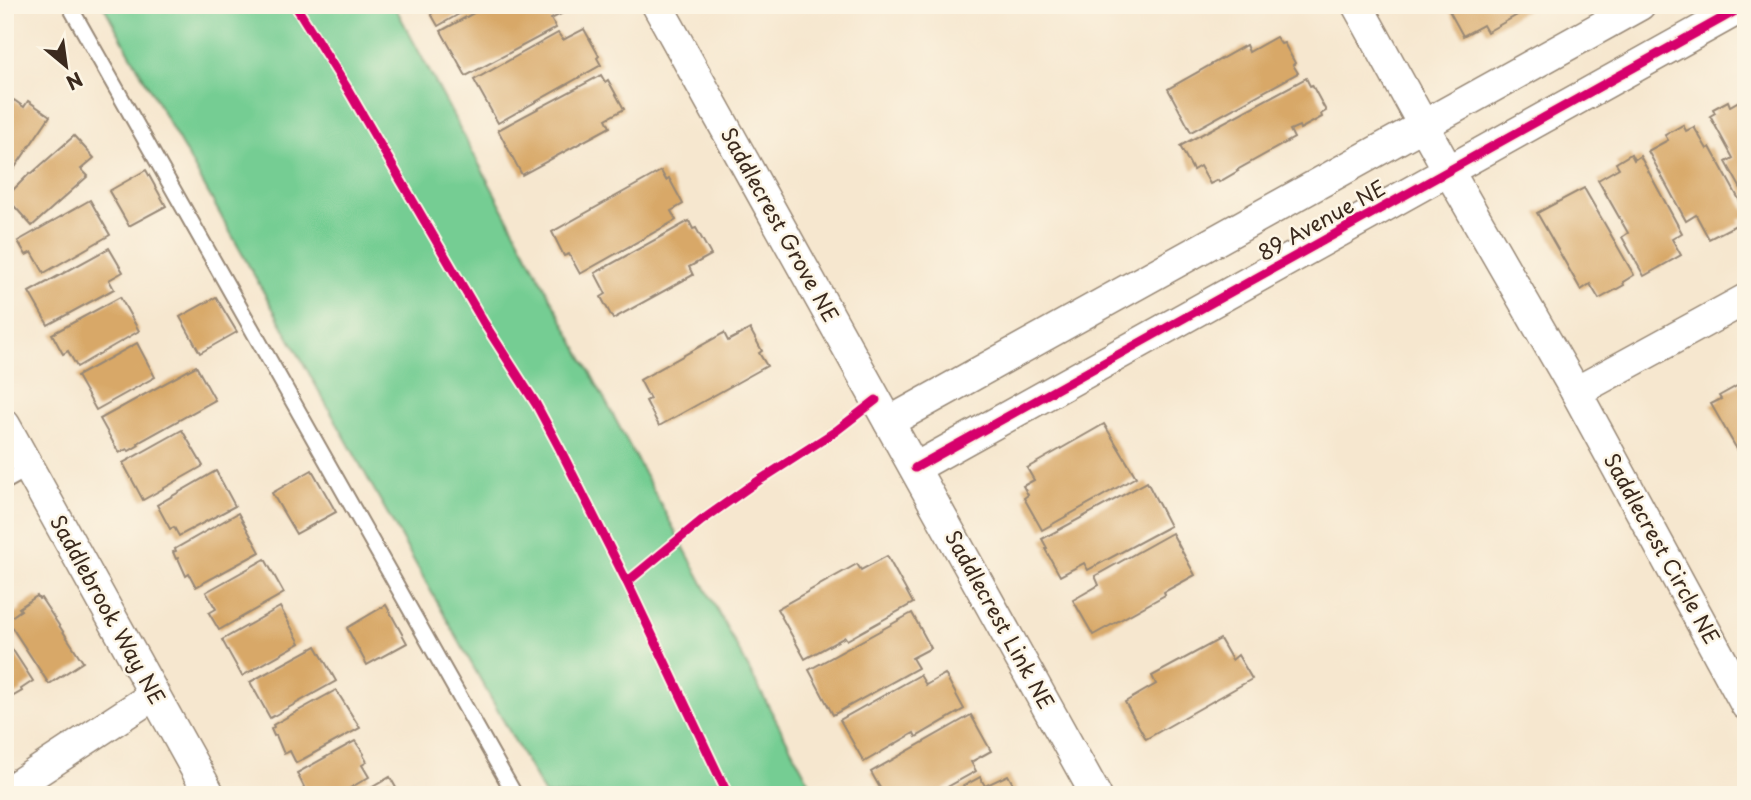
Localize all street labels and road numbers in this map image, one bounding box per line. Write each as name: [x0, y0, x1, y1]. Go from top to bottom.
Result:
street label: Saddlecrest Grove NE: [714, 121, 848, 327]
street label: 89 Avenue NE: [1251, 171, 1391, 268]
street label: Saddlecrest Circle NE: [1597, 447, 1729, 650]
street label: Saddlebrook Way NE: [43, 508, 174, 710]
street label: Saddlecrest Link NE: [938, 524, 1063, 714]

